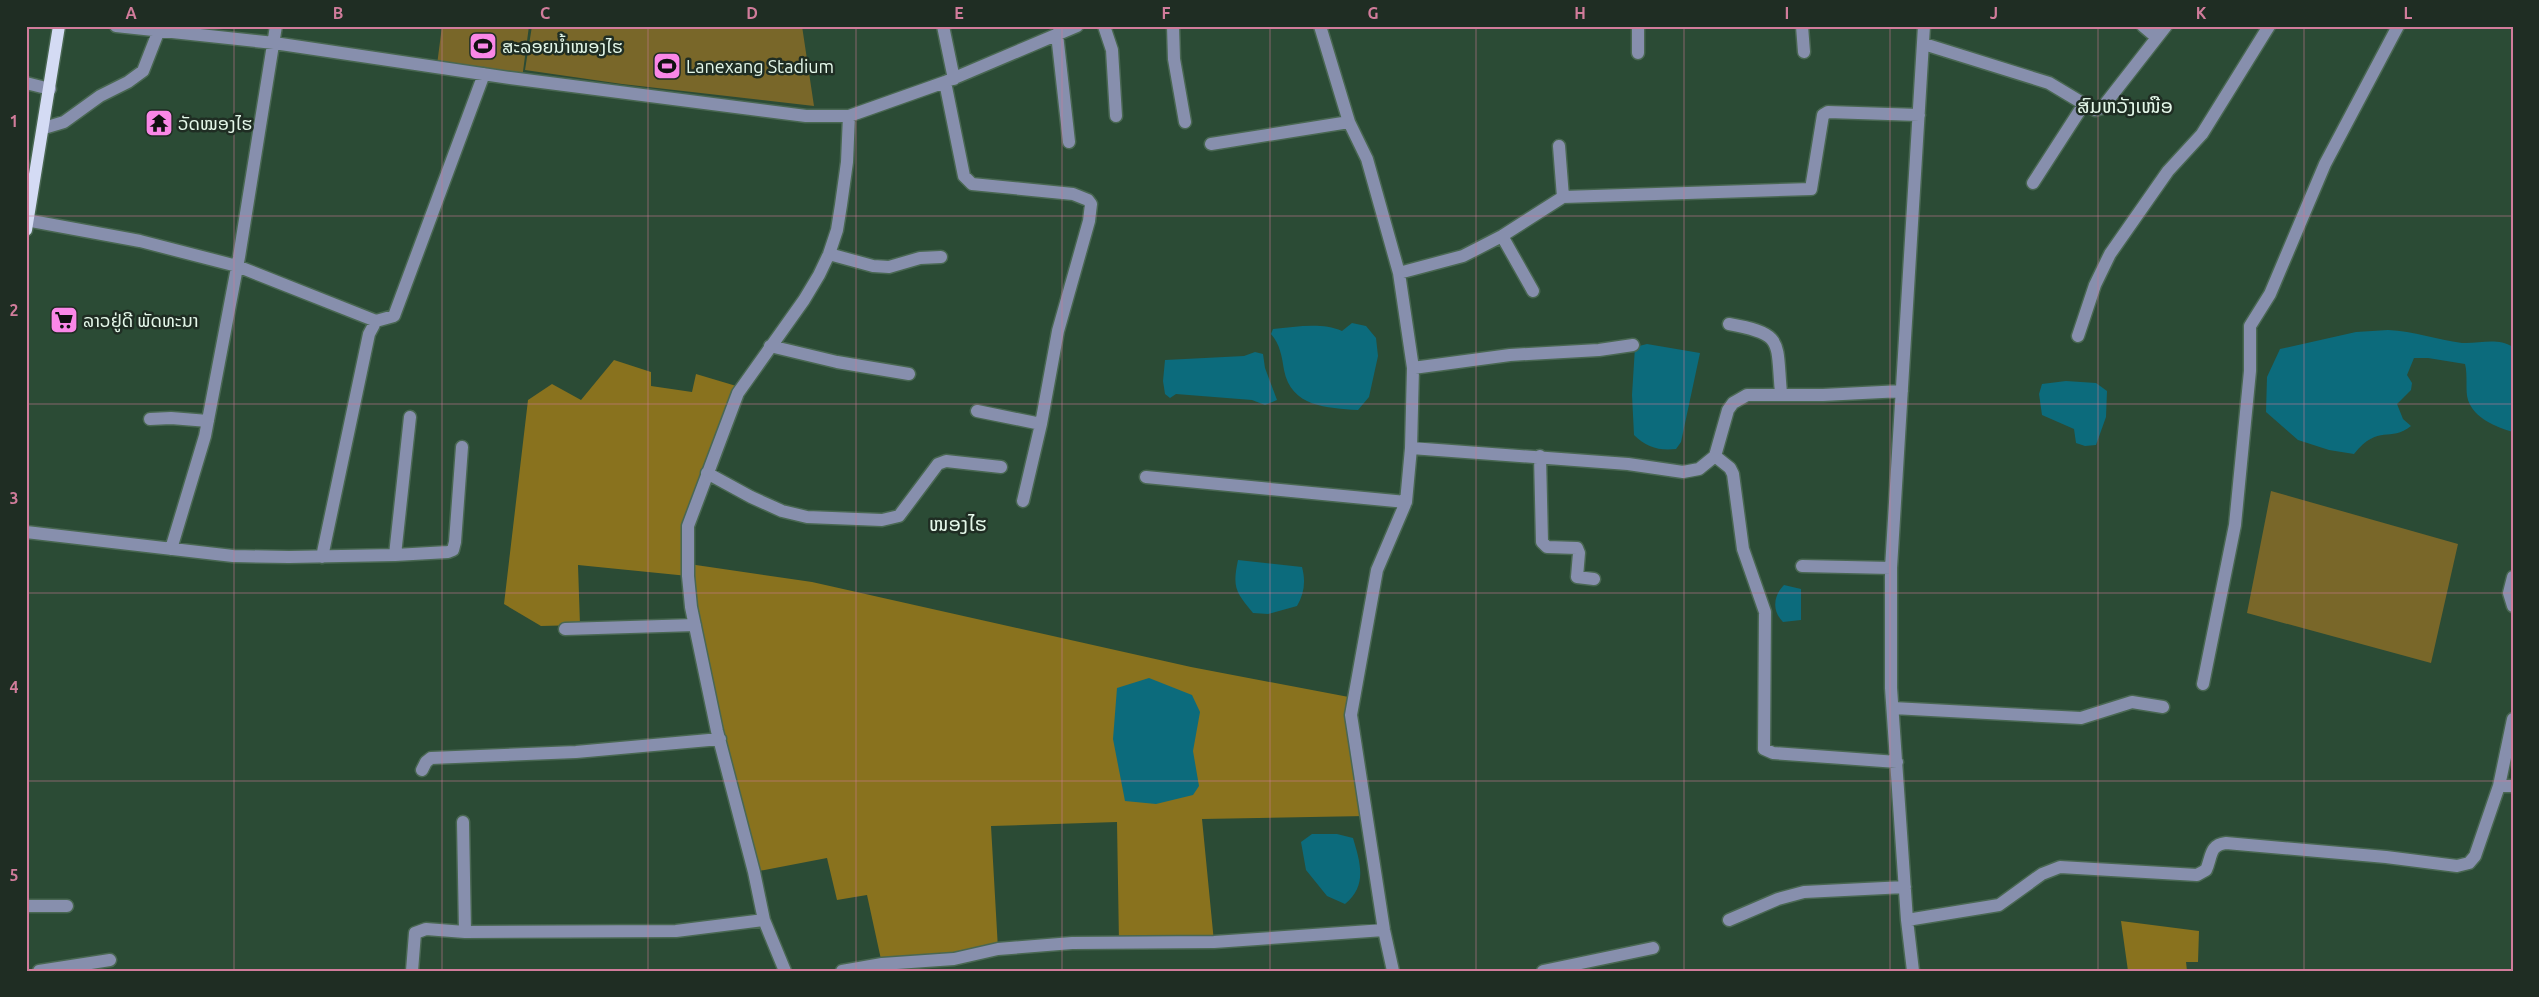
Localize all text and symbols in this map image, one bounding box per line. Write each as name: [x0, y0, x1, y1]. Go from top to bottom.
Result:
text: A: [125, 4, 137, 22]
text: B: [333, 4, 343, 22]
text: C: [540, 4, 550, 22]
text: D: [746, 4, 758, 22]
text: E: [954, 4, 964, 22]
text: F: [1162, 4, 1171, 22]
text: G: [1367, 4, 1379, 22]
text: H: [1574, 4, 1586, 22]
text: I: [1785, 4, 1789, 22]
text: J: [1990, 4, 1998, 22]
text: K: [2196, 4, 2207, 22]
text: L: [2404, 4, 2413, 22]
sports icon: ສະລອຍນ້ຳໝອງໄຮ: [468, 31, 498, 61]
place label: ສະລອຍນ້ຳໝອງໄຮ: [502, 33, 623, 56]
sports icon: Lanexang Stadium: [652, 51, 682, 81]
place label: Lanexang Stadium: [686, 56, 834, 76]
district label: ສົມຫວັງເໜືອ: [2077, 94, 2173, 117]
temple icon: ວັດໝອງໄຮ: [144, 108, 174, 138]
text: 1: [9, 112, 19, 130]
place label: ວັດໝອງໄຮ: [178, 113, 252, 133]
text: 2: [9, 301, 19, 319]
supermarket icon: ລາວຢູ່ດີ ພັດທະນາ: [49, 305, 79, 335]
place label: ລາວຢູ່ດີ ພັດທະນາ: [83, 310, 199, 333]
text: 3: [9, 489, 19, 507]
district label: ໜອງໄຮ: [929, 512, 987, 535]
text: 4: [9, 678, 19, 696]
text: 5: [9, 866, 19, 884]

